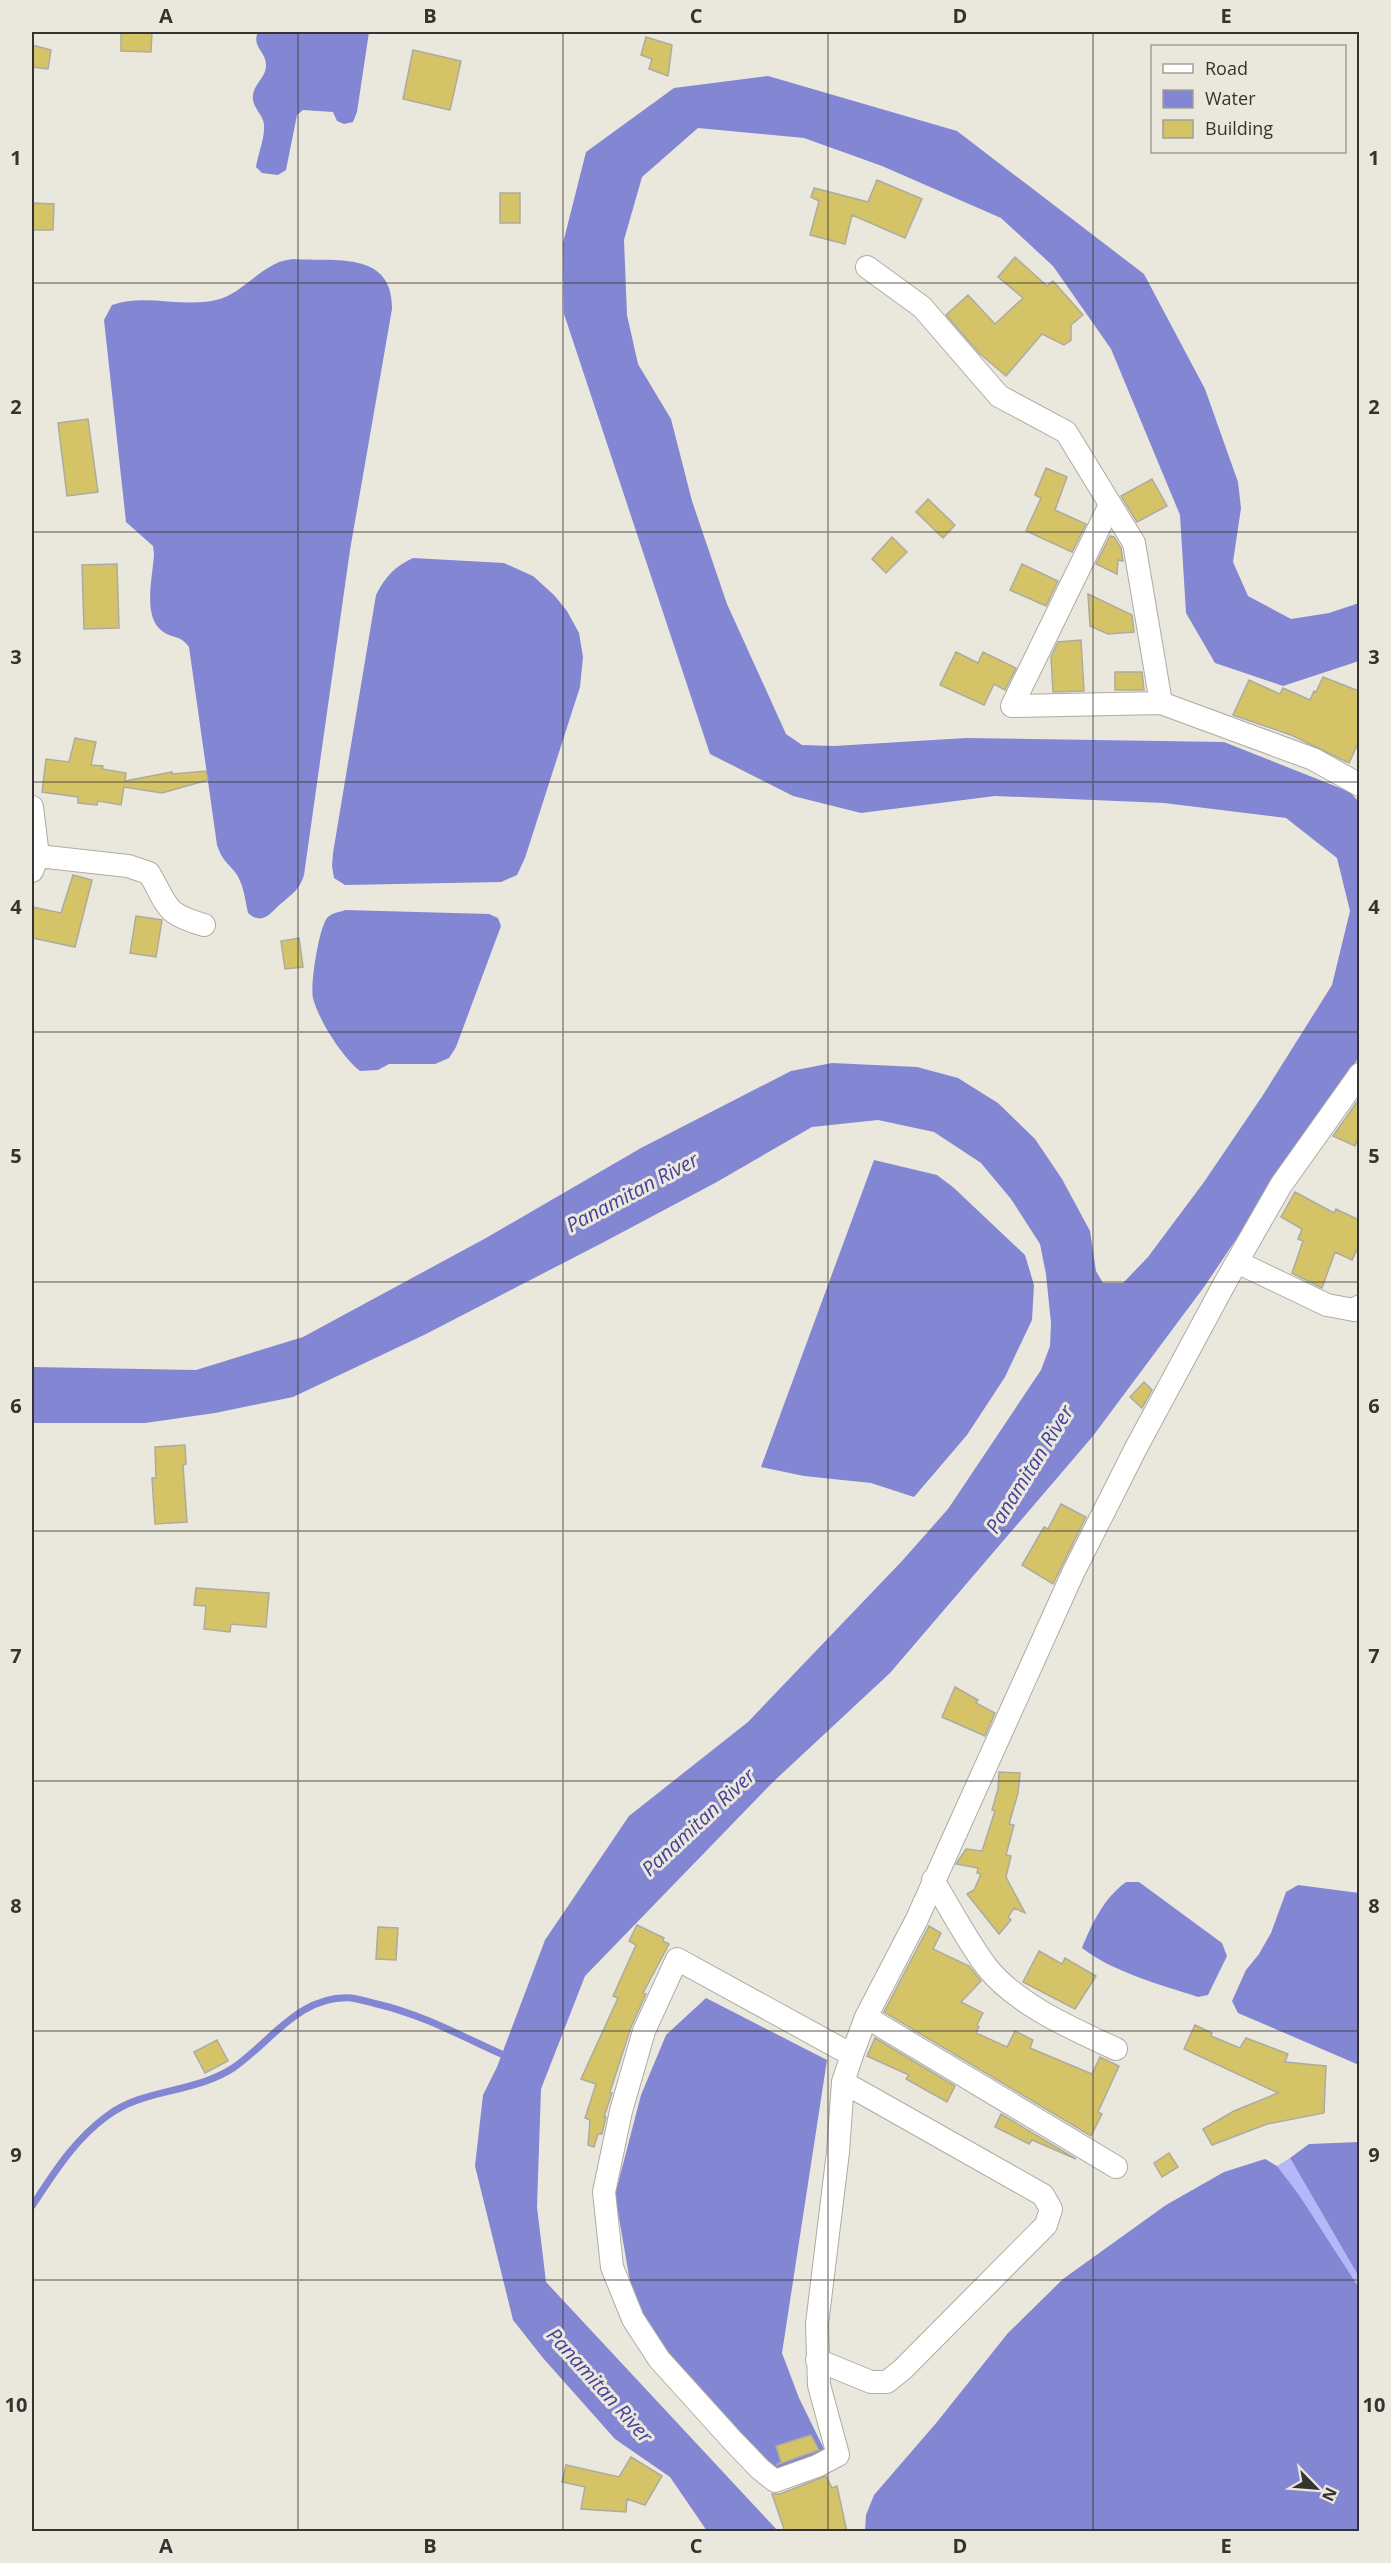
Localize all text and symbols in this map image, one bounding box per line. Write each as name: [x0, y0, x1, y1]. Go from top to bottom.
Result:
text: A: [159, 2, 173, 29]
text: B: [423, 2, 437, 29]
text: C: [690, 2, 703, 29]
text: D: [953, 2, 967, 29]
text: E: [1220, 2, 1232, 29]
legend: [1151, 45, 1346, 153]
text: Road: [1205, 56, 1248, 80]
text: Water: [1205, 86, 1256, 110]
text: Building: [1205, 116, 1273, 140]
text: 1: [10, 144, 22, 171]
text: 1: [1368, 144, 1380, 171]
text: 2: [10, 393, 22, 420]
text: 2: [1368, 393, 1380, 420]
text: 3: [10, 643, 22, 670]
text: 3: [1368, 643, 1380, 670]
text: 4: [10, 893, 22, 920]
text: 4: [1368, 893, 1380, 920]
text: 5: [10, 1142, 22, 1169]
text: 5: [1368, 1142, 1380, 1169]
water label: Panamitan River: [561, 1145, 704, 1238]
text: 6: [10, 1392, 22, 1419]
text: 6: [1368, 1392, 1380, 1419]
water label: Panamitan River: [979, 1399, 1080, 1538]
text: 7: [10, 1642, 22, 1669]
text: 7: [1368, 1642, 1380, 1669]
water label: Panamitan River: [635, 1762, 761, 1882]
text: 8: [10, 1892, 22, 1919]
text: 8: [1368, 1892, 1380, 1919]
text: 9: [10, 2141, 22, 2168]
text: 9: [1368, 2141, 1380, 2168]
water label: Panamitan River: [541, 2322, 660, 2449]
text: 10: [5, 2391, 27, 2418]
text: 10: [1363, 2391, 1385, 2418]
north arrow: [1286, 2458, 1346, 2518]
text: N: [1317, 2484, 1342, 2505]
text: A: [159, 2532, 173, 2559]
text: B: [423, 2532, 437, 2559]
text: C: [690, 2532, 703, 2559]
text: D: [953, 2532, 967, 2559]
text: E: [1220, 2532, 1232, 2559]

